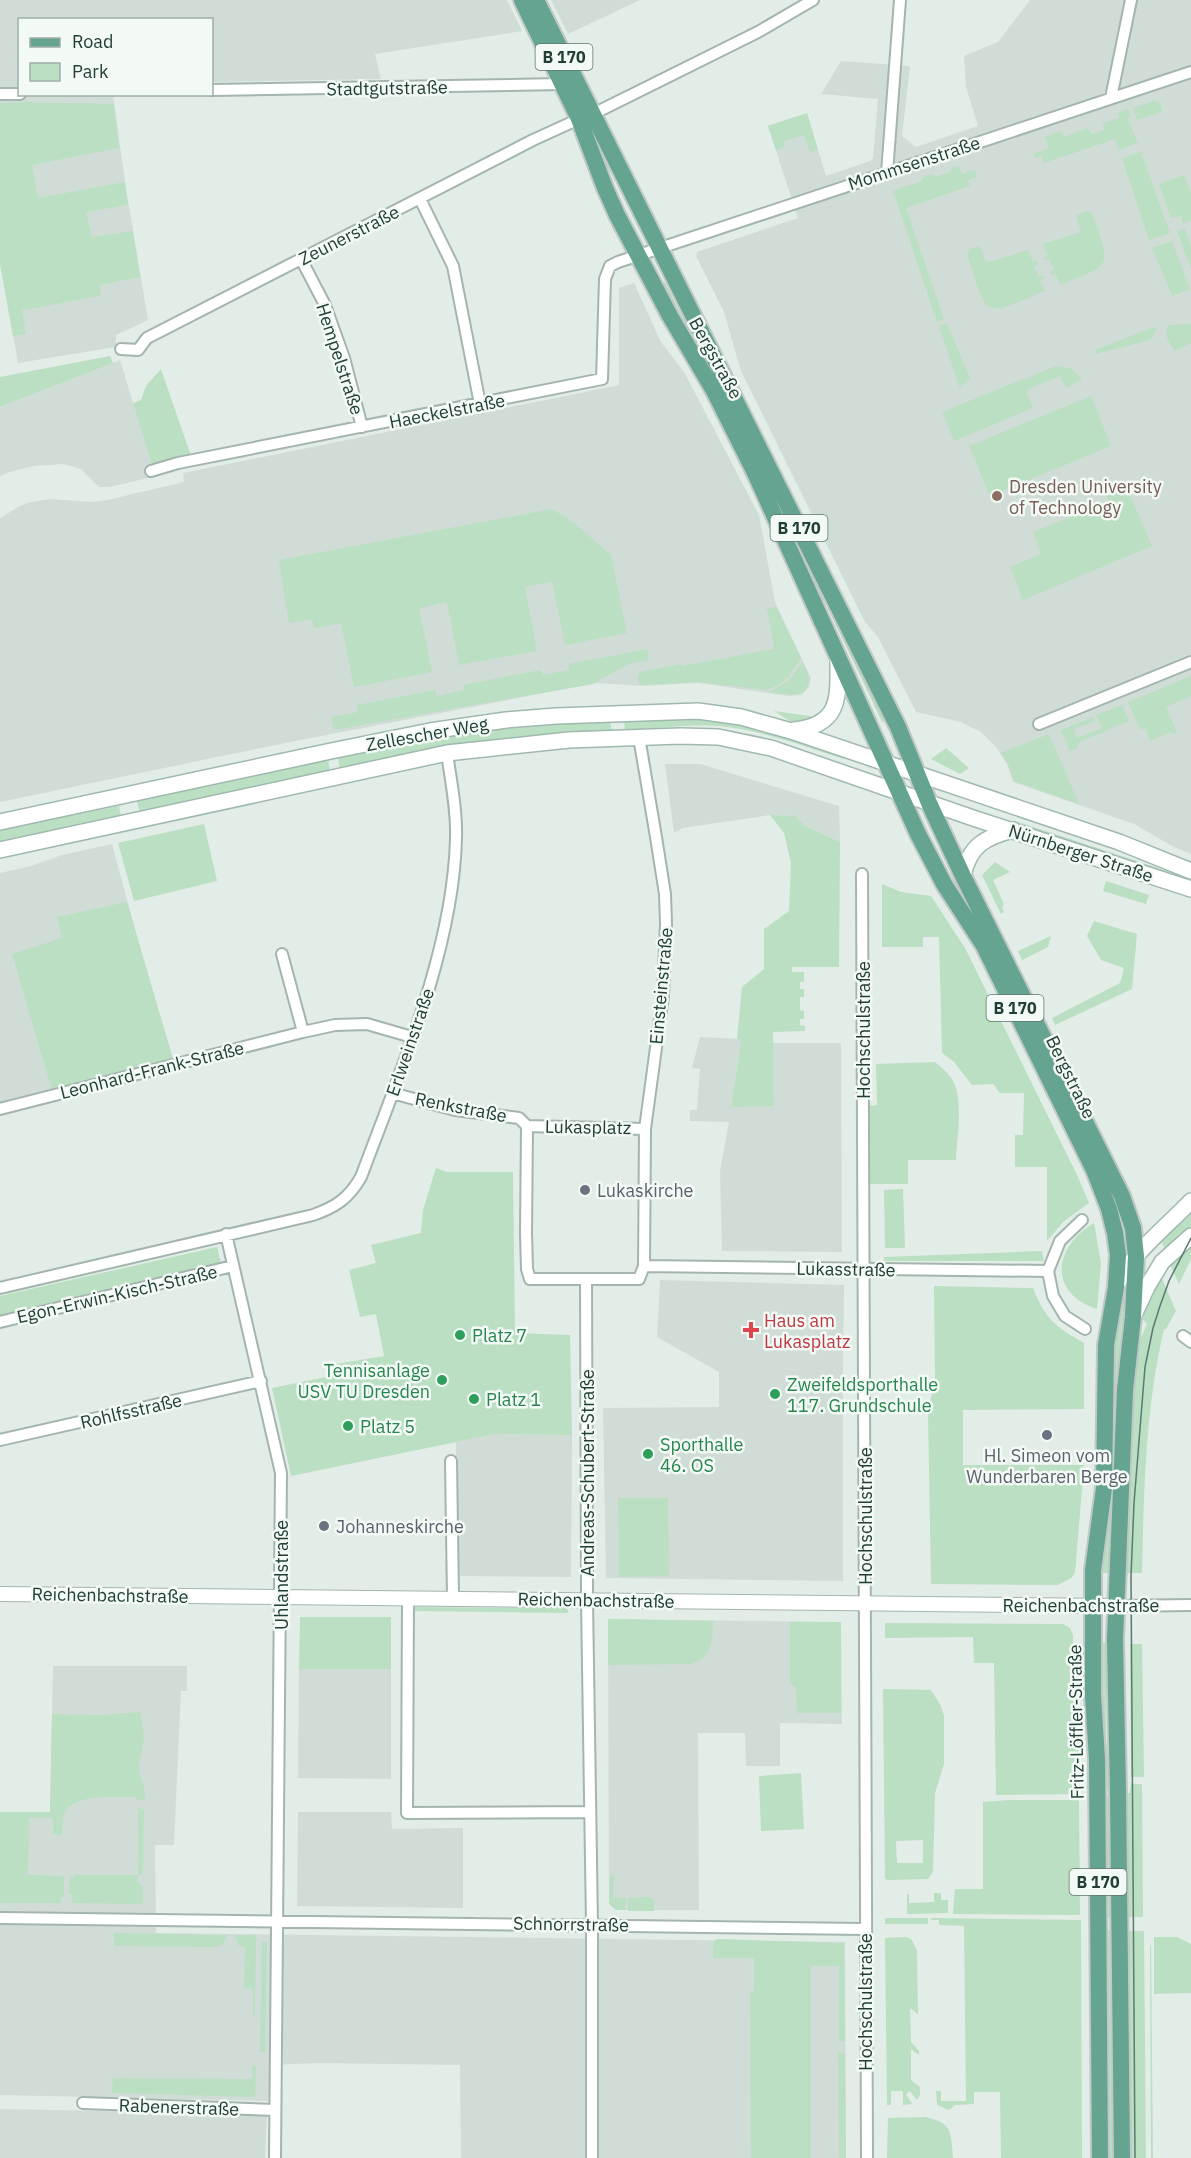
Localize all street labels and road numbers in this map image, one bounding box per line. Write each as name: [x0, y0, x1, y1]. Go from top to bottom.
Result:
road number: B 170: [536, 44, 592, 70]
street label: Stadtgutstraße: [326, 75, 448, 101]
street label: Mommsenstraße: [845, 131, 983, 195]
street label: Zeunerstraße: [295, 200, 403, 270]
street label: Hempelstraße: [311, 300, 369, 418]
street label: Bergstraße: [684, 313, 748, 403]
street label: Haeckelstraße: [387, 388, 507, 434]
road number: B 170: [770, 515, 828, 541]
street label: Zellescher Weg: [364, 712, 490, 756]
street label: Nürnberger Straße: [1006, 819, 1156, 887]
street label: Einsteinstraße: [644, 926, 678, 1045]
street label: Hochschulstraße: [852, 961, 875, 1099]
street label: Erlweinstraße: [381, 985, 439, 1099]
road number: B 170: [986, 995, 1044, 1021]
street label: Bergstraße: [1041, 1032, 1101, 1123]
street label: Leonhard-Frank-Straße: [58, 1036, 247, 1104]
street label: Renkstraße: [413, 1087, 509, 1127]
street label: Lukasplatz: [545, 1115, 631, 1139]
street label: Lukasstraße: [796, 1257, 896, 1281]
street label: Egon-Erwin-Kisch-Straße: [14, 1260, 220, 1328]
street label: Andreas-Schubert-Straße: [576, 1369, 599, 1577]
street label: Rohlfsstraße: [78, 1388, 184, 1434]
street label: Hochschulstraße: [854, 1447, 877, 1585]
street label: Uhlandstraße: [270, 1520, 293, 1630]
street label: Reichenbachstraße: [31, 1582, 189, 1608]
street label: Reichenbachstraße: [517, 1587, 675, 1613]
street label: Reichenbachstraße: [1003, 1594, 1160, 1617]
street label: Fritz-Löffler-Straße: [1063, 1644, 1089, 1800]
road number: B 170: [1070, 1869, 1126, 1895]
street label: Schnorrstraße: [513, 1911, 629, 1937]
street label: Hochschulstraße: [854, 1933, 877, 2071]
street label: Rabenerstraße: [118, 2093, 240, 2121]

